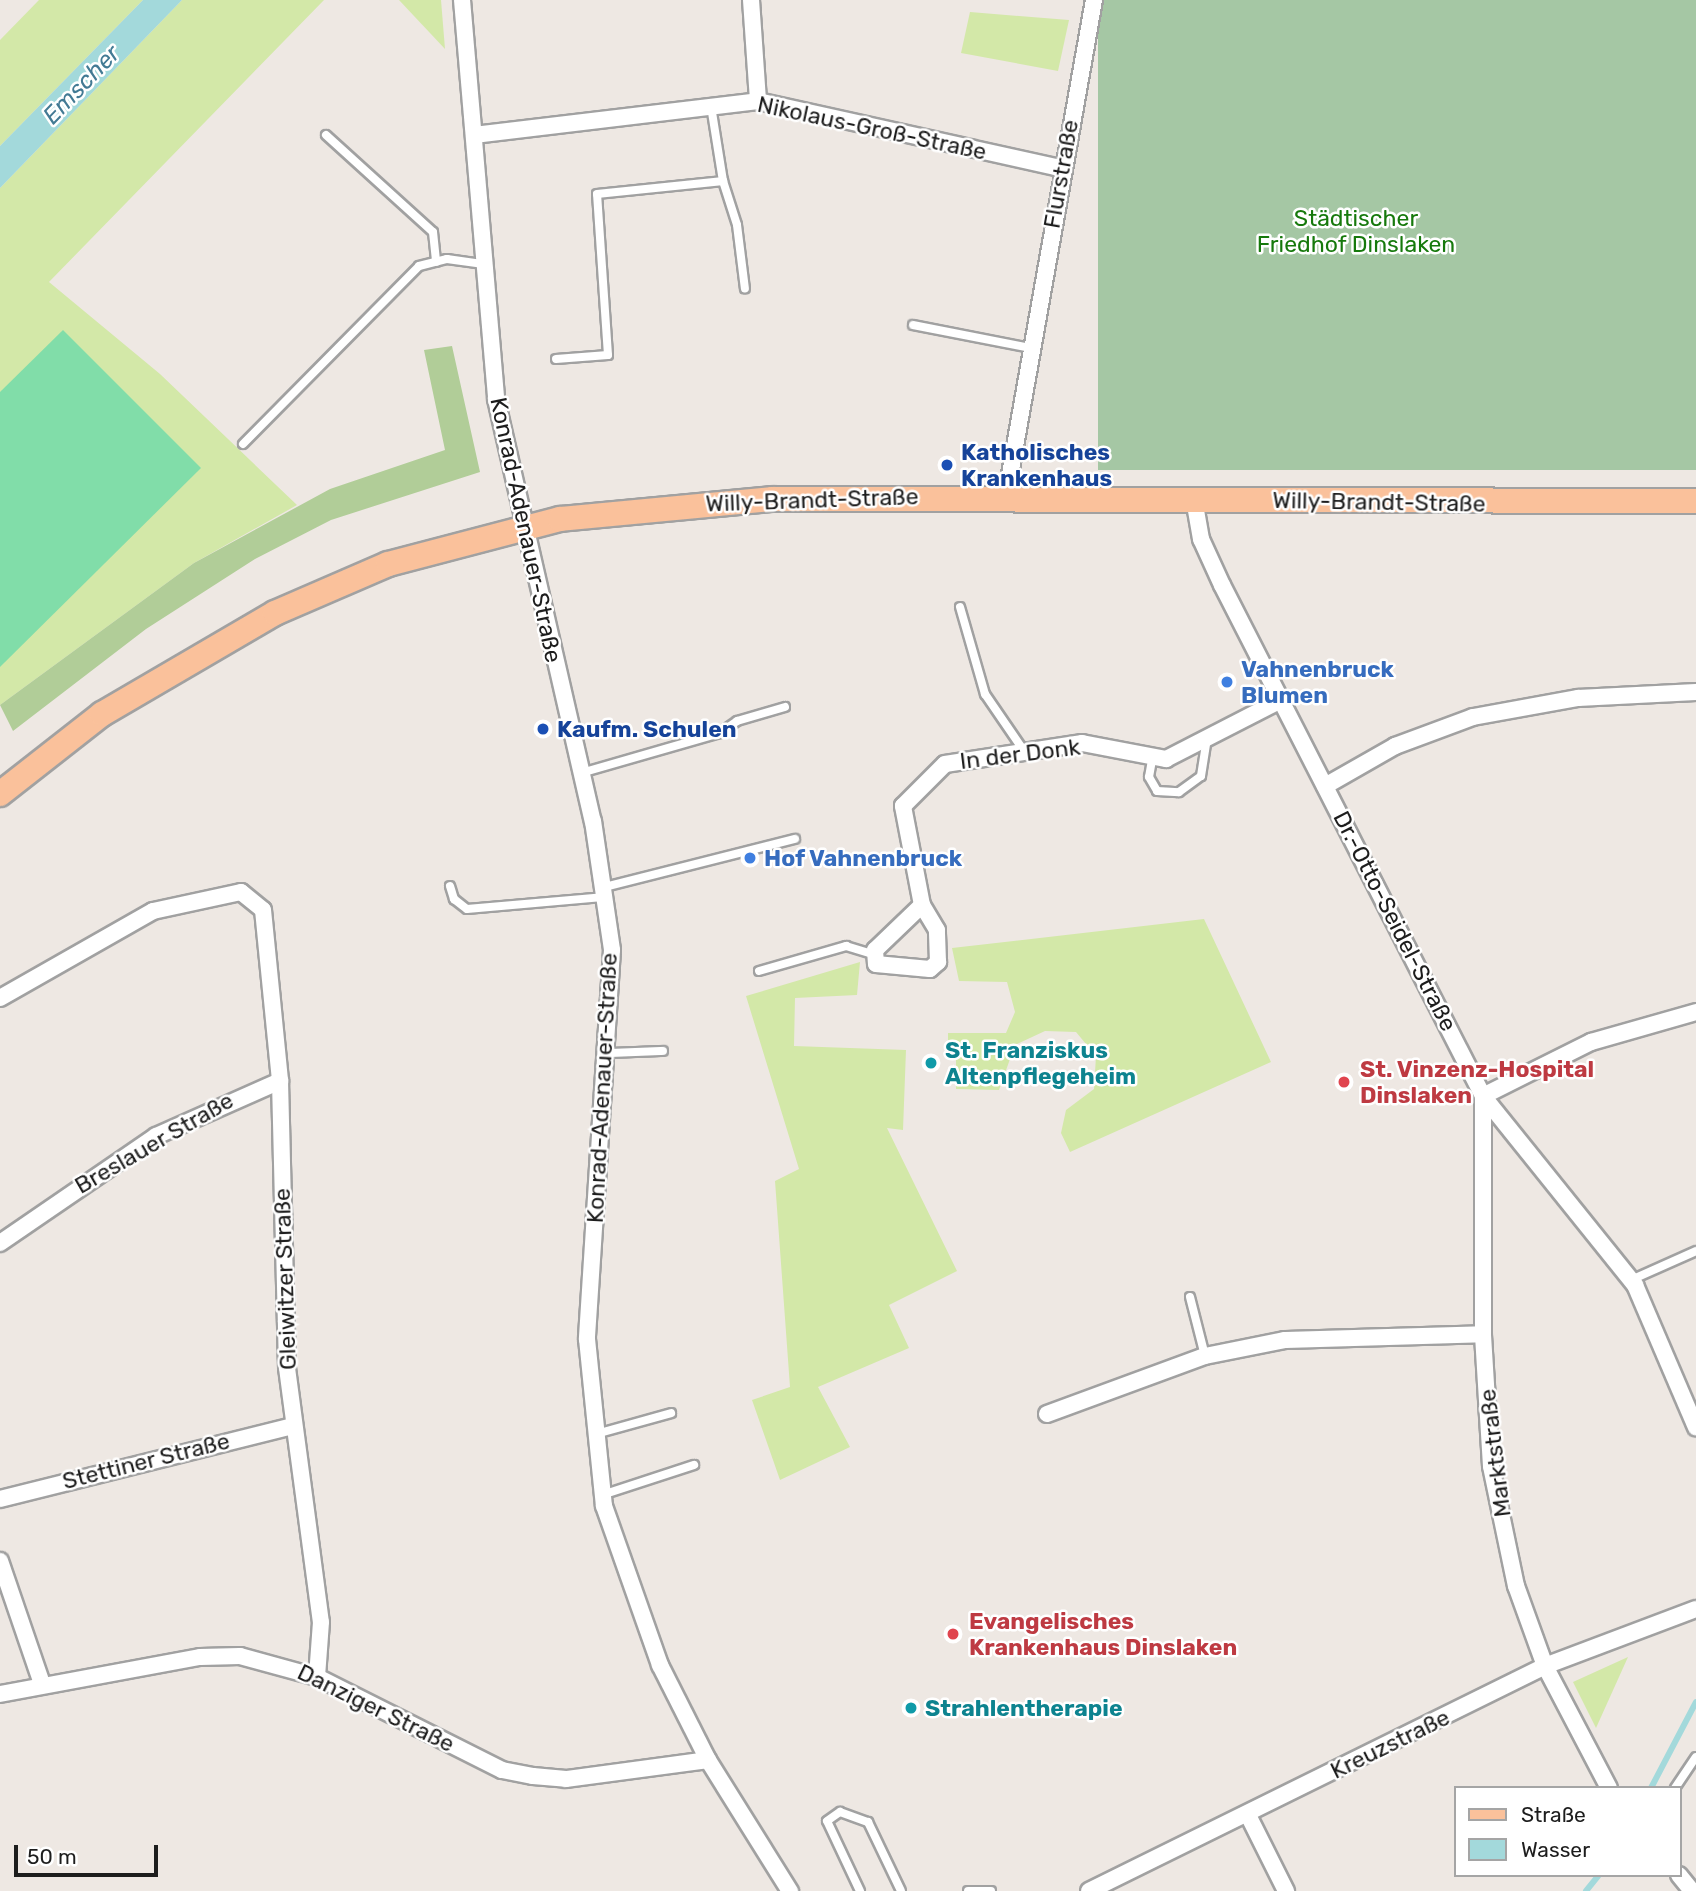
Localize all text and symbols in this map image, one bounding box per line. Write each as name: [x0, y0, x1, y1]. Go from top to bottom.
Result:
water label: Emscher: [37, 40, 127, 130]
street label: Nikolaus-Groß-Straße: [755, 90, 989, 166]
street label: Flurstraße: [1038, 117, 1084, 231]
park label: Städtischer Friedhof Dinslaken: [1256, 204, 1456, 258]
street label: Konrad-Adenauer-Straße: [484, 395, 568, 665]
place label: Katholisches Krankenhaus: [961, 438, 1112, 492]
marker: Katholisches Krankenhaus: [939, 457, 955, 473]
street label: Willy-Brandt-Straße: [705, 482, 919, 518]
street label: Willy-Brandt-Straße: [1272, 486, 1486, 518]
place label: Vahnenbruck Blumen: [1241, 655, 1394, 709]
marker: Vahnenbruck Blumen: [1219, 674, 1235, 690]
place label: Kaufm. Schulen: [557, 715, 737, 743]
marker: Kaufm. Schulen: [535, 721, 551, 737]
street label: In der Donk: [958, 733, 1082, 775]
street label: Dr.-Otto-Seidel-Straße: [1327, 806, 1463, 1036]
place label: Hof Vahnenbruck: [764, 844, 963, 872]
marker: Hof Vahnenbruck: [742, 850, 758, 866]
street label: Konrad-Adenauer-Straße: [581, 952, 623, 1224]
place label: St. Franziskus Altenpflegeheim: [945, 1036, 1136, 1090]
marker: St. Franziskus Altenpflegeheim: [923, 1055, 939, 1071]
place label: St. Vinzenz-Hospital Dinslaken: [1360, 1055, 1595, 1109]
marker: St. Vinzenz-Hospital Dinslaken: [1334, 1072, 1354, 1092]
street label: Breslauer Straße: [70, 1086, 238, 1200]
street label: Gleiwitzer Straße: [268, 1187, 302, 1371]
street label: Marktstraße: [1473, 1387, 1517, 1519]
street label: Stettiner Straße: [59, 1427, 233, 1495]
place label: Evangelisches Krankenhaus Dinslaken: [969, 1607, 1237, 1661]
marker: Evangelisches Krankenhaus Dinslaken: [943, 1624, 963, 1644]
street label: Danziger Straße: [293, 1658, 459, 1758]
place label: Strahlentherapie: [925, 1694, 1123, 1722]
marker: Strahlentherapie: [903, 1700, 919, 1716]
street label: Kreuzstraße: [1326, 1703, 1454, 1785]
legend: [1454, 1786, 1682, 1877]
text: Straße: [1521, 1802, 1586, 1827]
scale bar: [18, 1832, 161, 1876]
text: Wasser: [1521, 1837, 1590, 1862]
text: 50 m: [27, 1844, 77, 1869]

